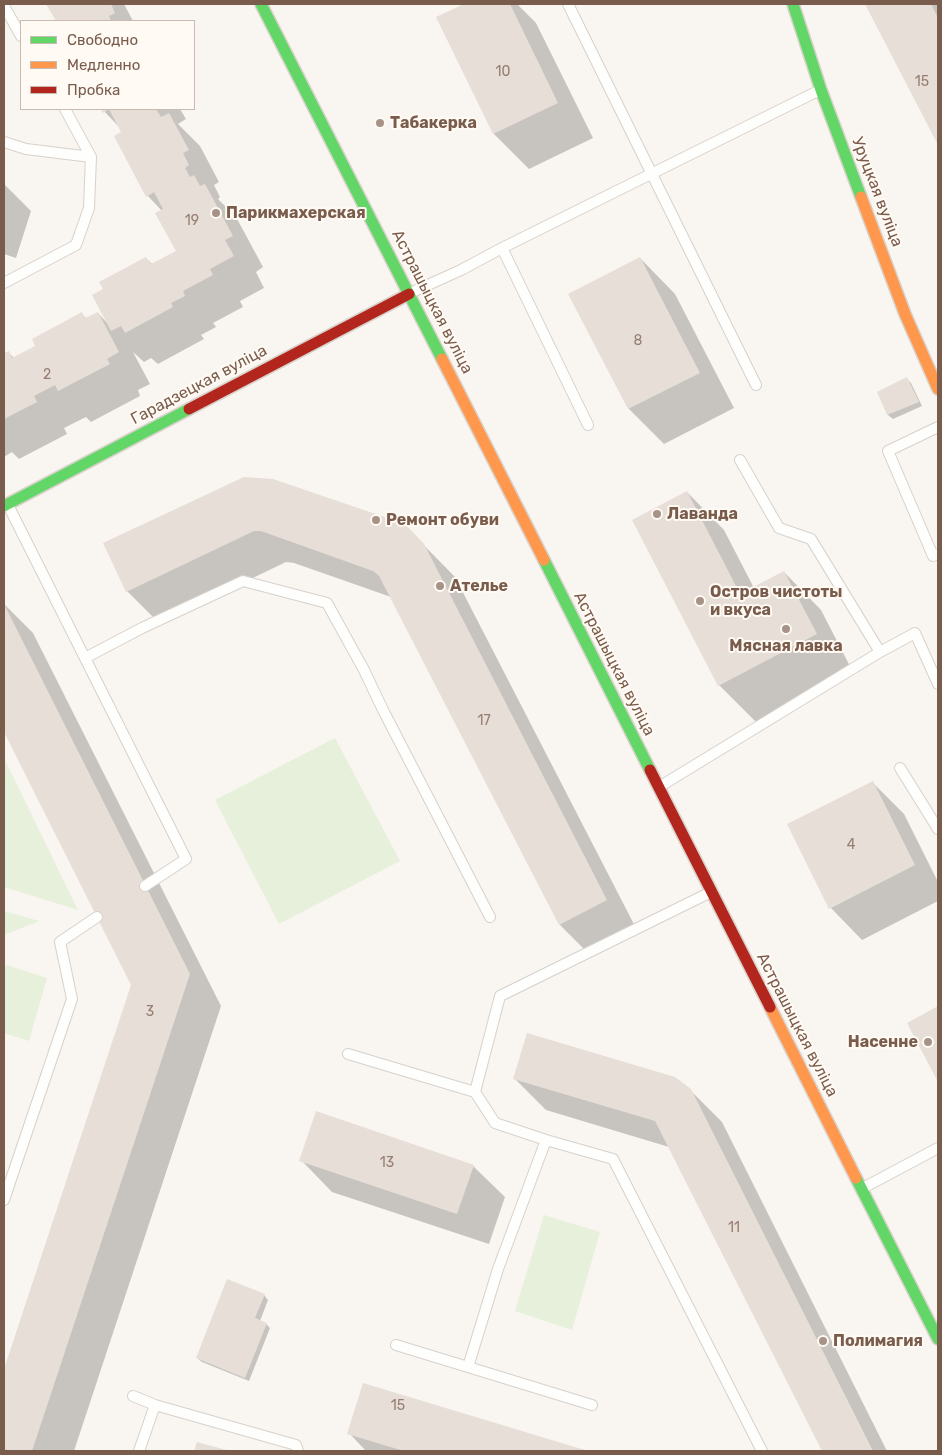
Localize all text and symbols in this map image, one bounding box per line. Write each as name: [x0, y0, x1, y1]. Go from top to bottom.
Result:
legend: [20, 20, 195, 110]
text: Свободно: [67, 31, 138, 49]
text: Медленно: [67, 56, 140, 74]
house number: 10: [496, 64, 510, 80]
house number: 15: [915, 74, 929, 90]
text: Пробка: [67, 81, 120, 99]
place label: Табакерка: [390, 113, 477, 133]
marker: Табакерка: [374, 117, 386, 129]
street label: Уруцкая вуліца: [847, 134, 907, 250]
place label: Парикмахерская: [226, 203, 366, 223]
marker: Парикмахерская: [210, 207, 222, 219]
house number: 19: [185, 213, 199, 229]
street label: Астрашыцкая вуліца: [387, 227, 477, 377]
house number: 8: [634, 333, 642, 349]
street label: Гарадзецкая вуліца: [128, 341, 270, 429]
house number: 2: [43, 367, 51, 383]
place label: Лаванда: [667, 504, 738, 524]
marker: Лаванда: [651, 508, 663, 520]
place label: Ремонт обуви: [386, 510, 499, 530]
marker: Ремонт обуви: [370, 514, 382, 526]
place label: Ателье: [450, 576, 508, 596]
marker: Ателье: [434, 580, 446, 592]
place label: Остров чистоты и вкуса: [710, 582, 842, 620]
street label: Астрашыцкая вуліца: [569, 589, 659, 739]
marker: Остров чистоты и вкуса: [694, 595, 706, 607]
marker: Мясная лавка: [780, 623, 792, 635]
place label: Мясная лавка: [729, 636, 843, 656]
house number: 17: [477, 713, 491, 729]
house number: 4: [847, 837, 855, 853]
street label: Астрашыцкая вуліца: [752, 950, 842, 1100]
house number: 3: [146, 1004, 154, 1020]
place label: Насенне: [848, 1032, 918, 1052]
marker: Насенне: [922, 1036, 934, 1048]
house number: 13: [380, 1155, 394, 1171]
house number: 11: [728, 1220, 740, 1236]
place label: Полимагия: [833, 1331, 923, 1351]
marker: Полимагия: [817, 1335, 829, 1347]
house number: 15: [391, 1398, 405, 1414]

